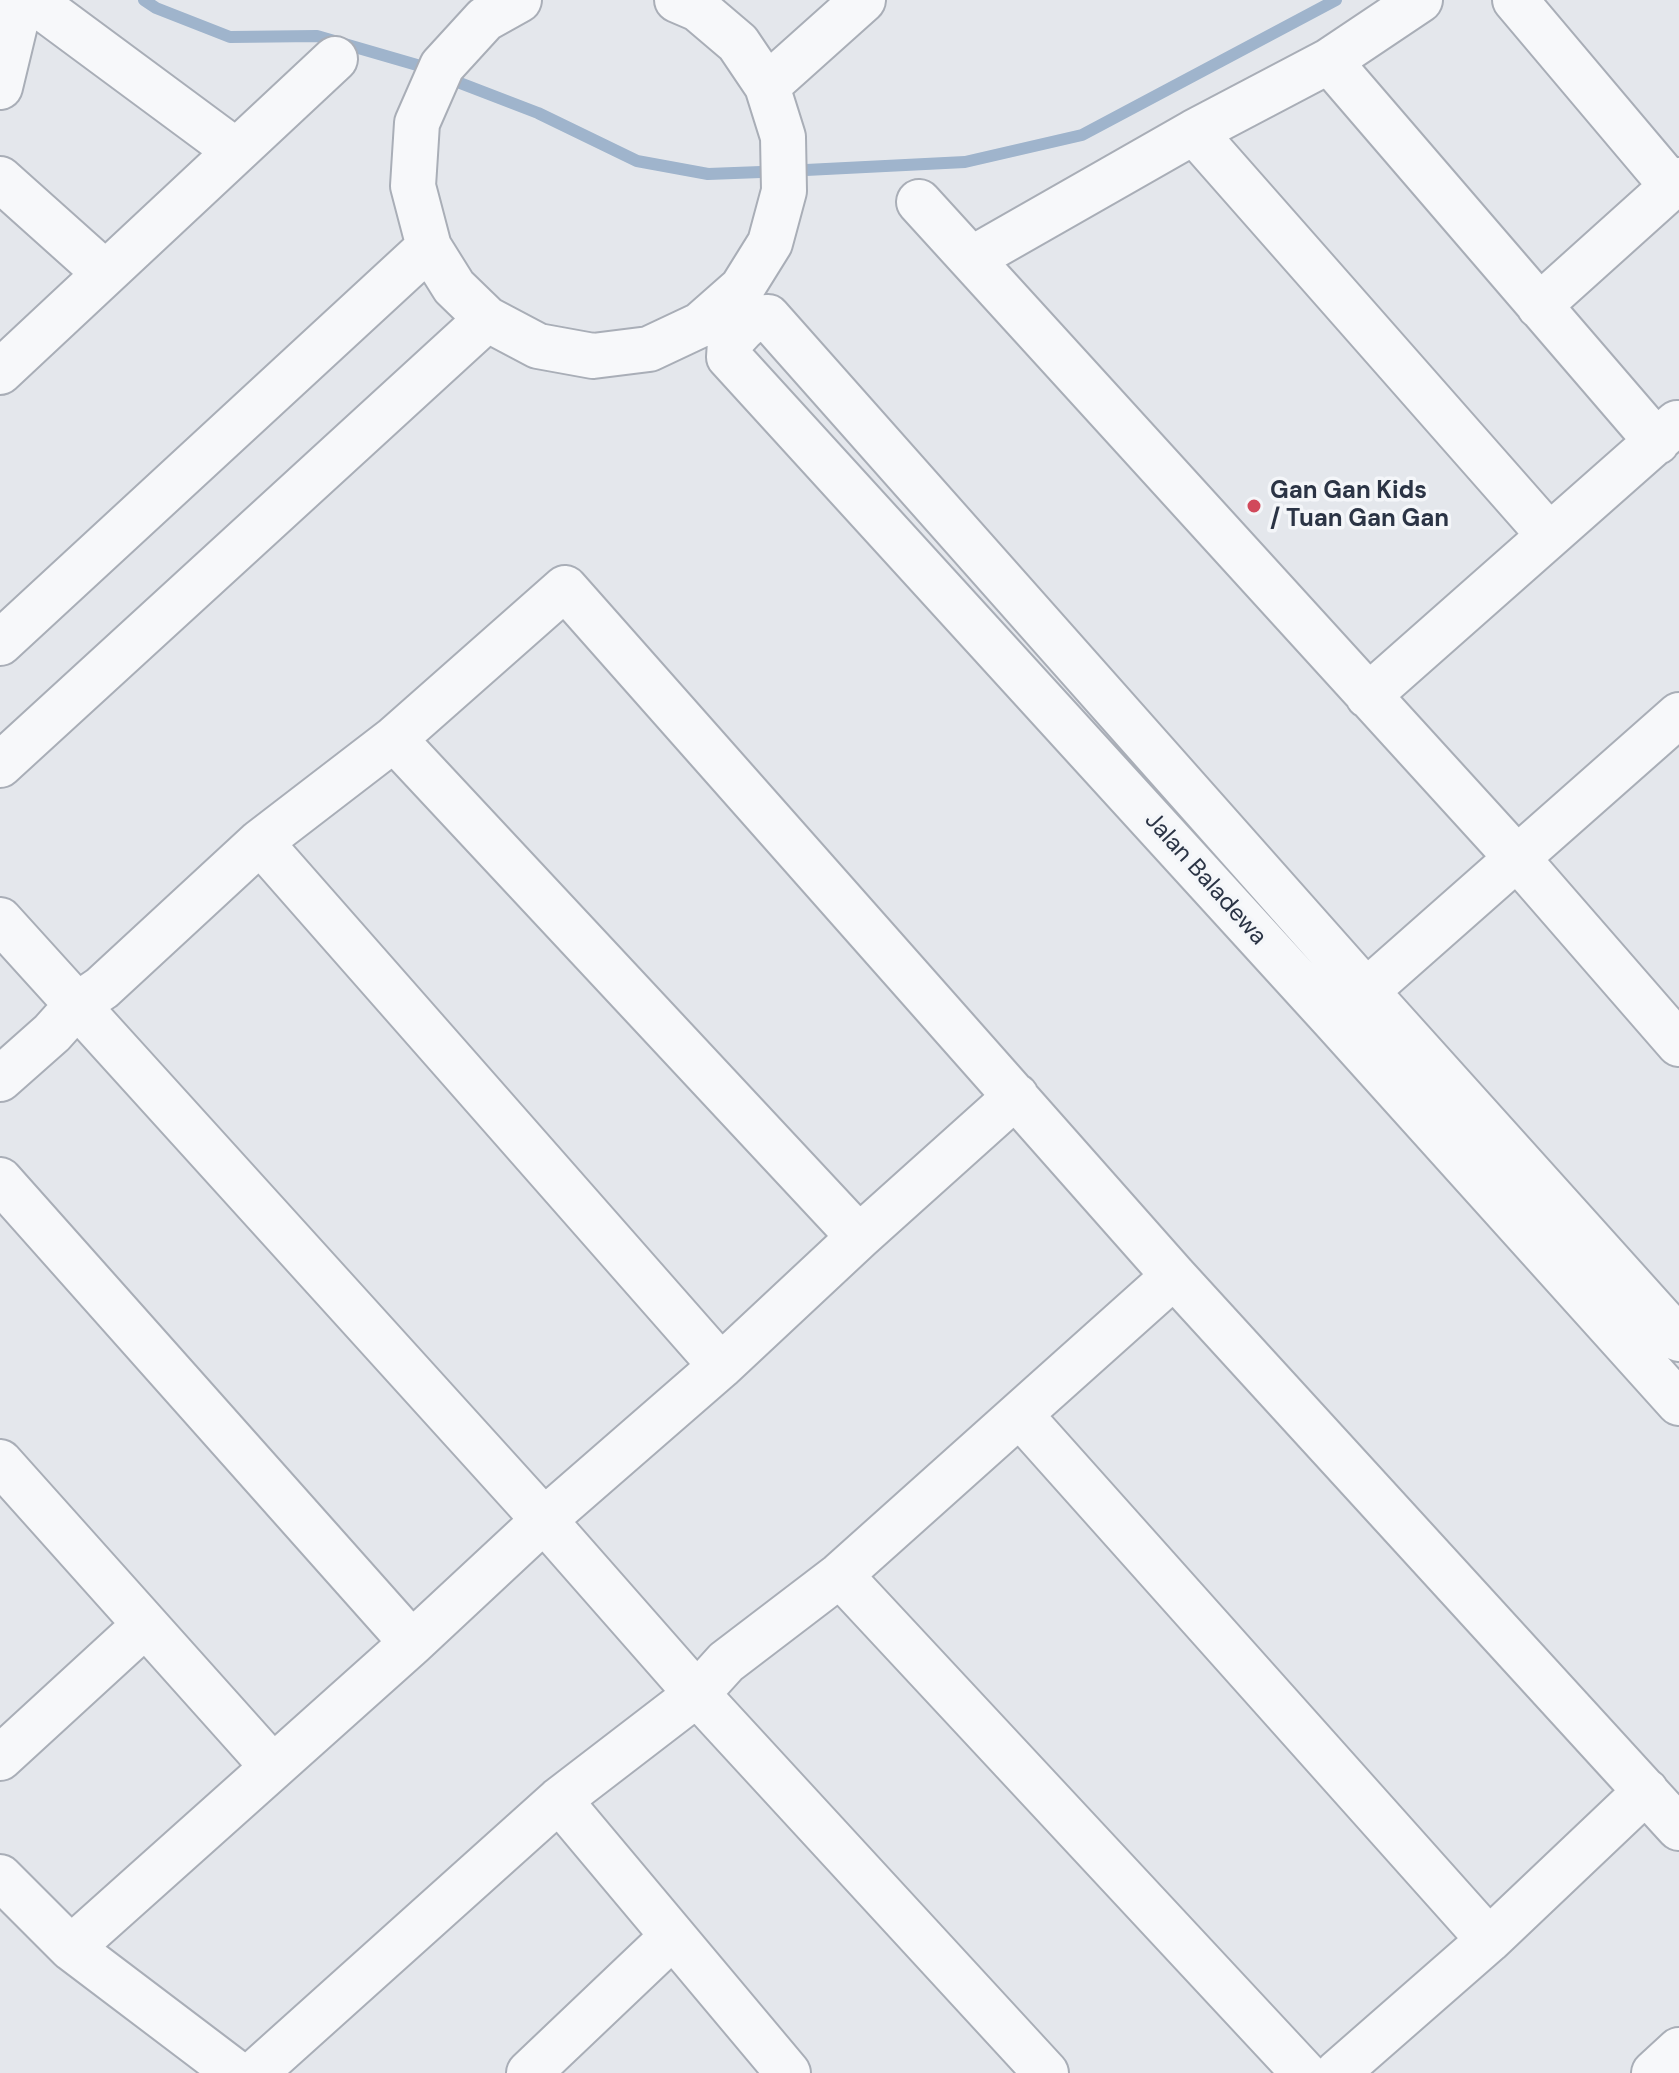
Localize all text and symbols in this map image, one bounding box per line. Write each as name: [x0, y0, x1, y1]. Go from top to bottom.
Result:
place label: Gan Gan Kids / Tuan Gan Gan: [1270, 478, 1449, 534]
marker: Gan Gan Kids / Tuan Gan Gan: [1245, 497, 1263, 515]
street label: Jalan Baladewa: [1138, 807, 1272, 951]

